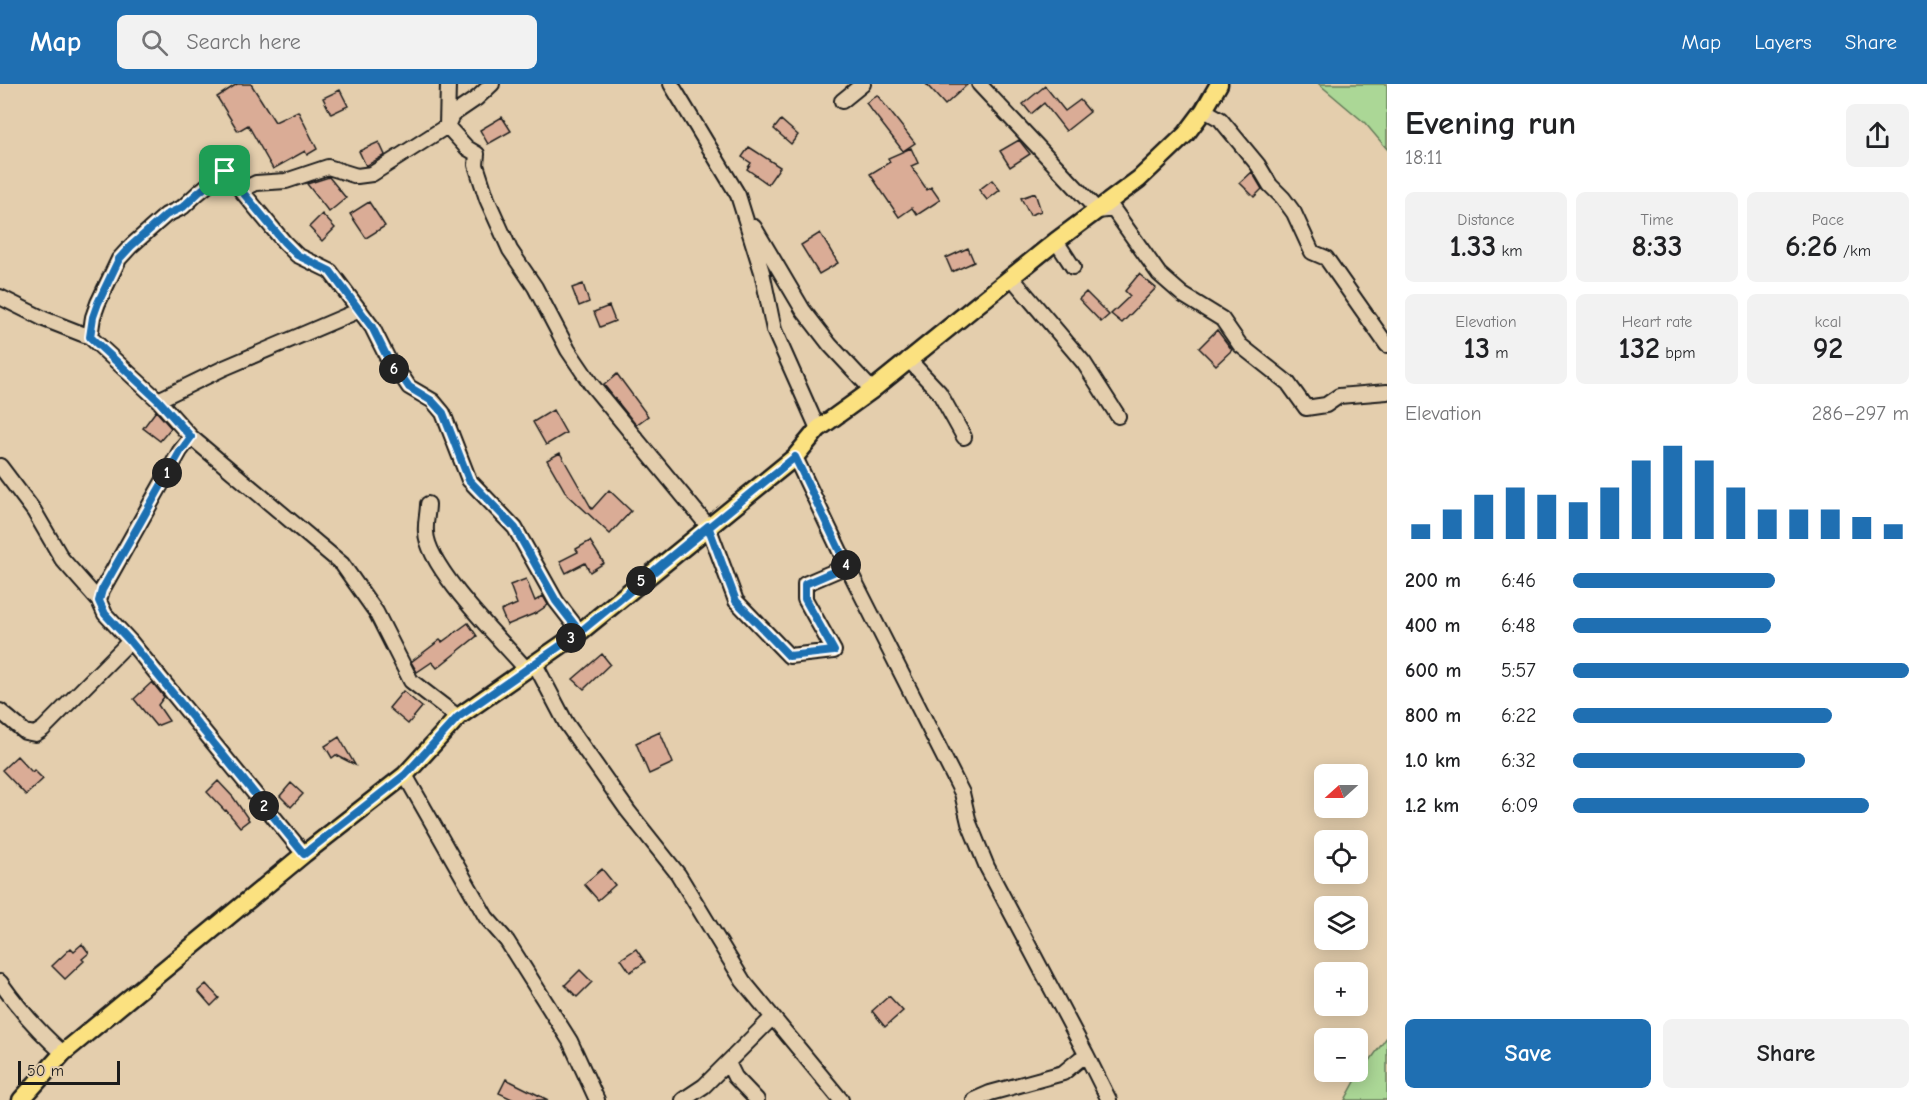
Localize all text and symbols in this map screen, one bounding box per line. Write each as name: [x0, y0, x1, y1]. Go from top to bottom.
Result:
search box: [117, 15, 537, 69]
text: Map: [30, 26, 81, 58]
icon: search: [138, 26, 171, 59]
text: Search here: [186, 29, 301, 55]
text: Map: [1682, 30, 1721, 54]
text: Layers: [1754, 30, 1812, 54]
text: Share: [1845, 30, 1897, 54]
text: Evening run: [1405, 104, 1576, 142]
button: share: [1846, 104, 1909, 167]
pin: [199, 145, 250, 196]
text: 18:11: [1405, 146, 1443, 169]
icon: arrive: [208, 154, 241, 187]
text: Distance: [1457, 211, 1515, 229]
text: Time: [1640, 211, 1674, 229]
text: Pace: [1812, 211, 1844, 229]
text: 1.33: [1449, 229, 1496, 264]
text: 8:33: [1631, 229, 1683, 264]
text: 6:26: [1785, 229, 1838, 264]
text: km: [1496, 242, 1523, 260]
text: /km: [1838, 242, 1871, 260]
text: Elevation: [1455, 313, 1517, 331]
text: Heart rate: [1622, 313, 1692, 331]
text: kcal: [1815, 313, 1841, 331]
text: 13: [1463, 331, 1490, 366]
text: 132: [1618, 331, 1660, 366]
text: 92: [1813, 331, 1843, 366]
text: m: [1490, 344, 1509, 362]
text: bpm: [1660, 344, 1696, 362]
pin: 6: [379, 354, 409, 384]
text: 6: [390, 360, 398, 378]
text: Elevation: [1405, 402, 1482, 425]
text: 286–297 m: [1812, 402, 1909, 425]
pin: 1: [152, 458, 182, 488]
text: 1: [164, 464, 170, 482]
pin: 4: [831, 550, 861, 580]
text: 4: [842, 556, 850, 574]
pin: 5: [626, 566, 656, 596]
text: 200 m: [1405, 569, 1461, 592]
text: 6:46: [1501, 569, 1536, 592]
text: 5: [637, 572, 645, 590]
text: 400 m: [1405, 614, 1460, 637]
text: 6:48: [1501, 614, 1535, 637]
pin: 3: [556, 623, 586, 653]
text: 3: [567, 629, 575, 647]
text: 600 m: [1405, 659, 1461, 682]
text: 5:57: [1501, 659, 1536, 682]
text: 800 m: [1405, 704, 1461, 727]
text: 6:22: [1501, 704, 1536, 727]
text: 1.0 km: [1405, 749, 1461, 772]
text: 6:32: [1501, 749, 1536, 772]
north arrow: [1314, 764, 1368, 818]
map controls: [1314, 764, 1368, 1082]
pin: 2: [249, 791, 279, 821]
text: 1.2 km: [1405, 794, 1459, 817]
text: 6:09: [1501, 794, 1538, 817]
text: 2: [260, 797, 268, 815]
button: locate: [1314, 830, 1368, 884]
button: layers: [1314, 896, 1368, 950]
button: +: [1314, 962, 1368, 1016]
button: Save: [1405, 1019, 1651, 1088]
button: Share: [1663, 1019, 1909, 1088]
button: −: [1314, 1028, 1368, 1082]
scale bar: [18, 1058, 120, 1086]
text: 50 m: [27, 1062, 64, 1080]

